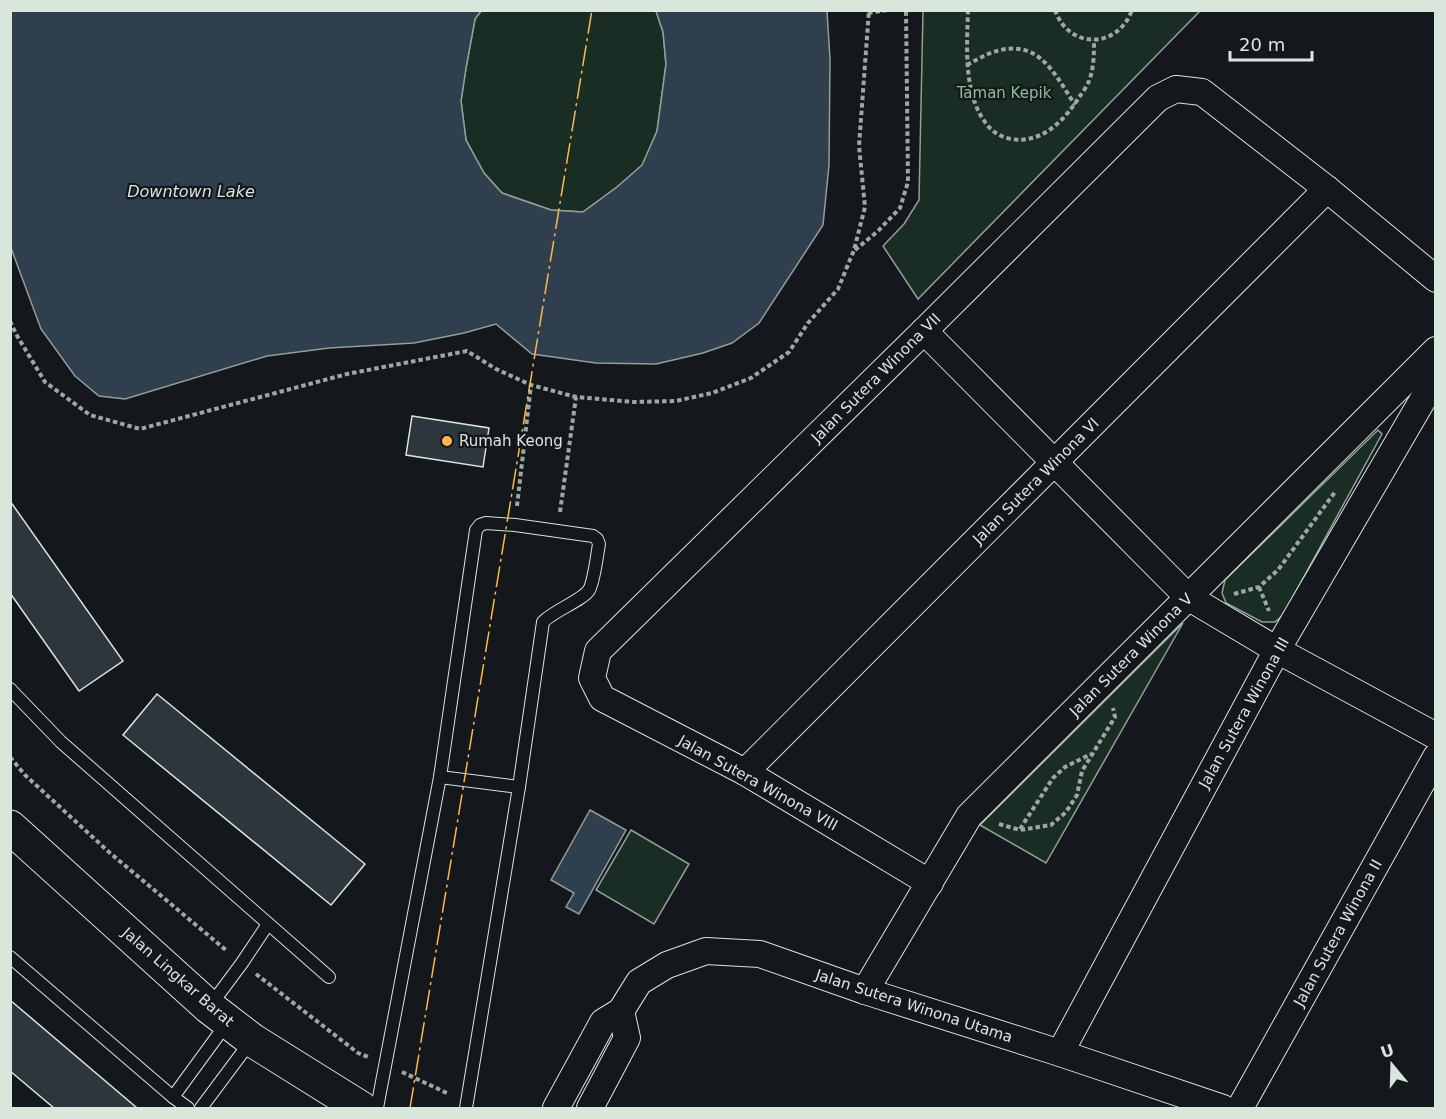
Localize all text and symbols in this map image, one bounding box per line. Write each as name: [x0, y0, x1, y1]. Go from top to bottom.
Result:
scale bar: [1230, 24, 1312, 62]
text: 20 m: [1239, 34, 1285, 55]
park label: Taman Kepik: [956, 84, 1052, 102]
water label: Downtown Lake: [127, 182, 255, 201]
street label: Jalan Sutera Winona VII: [807, 310, 944, 447]
street label: Jalan Sutera Winona VI: [968, 414, 1103, 549]
place label: Rumah Keong: [459, 432, 563, 450]
marker: Rumah Keong: [440, 434, 454, 448]
street label: Jalan Sutera Winona V: [1065, 589, 1197, 721]
street label: Jalan Sutera Winona III: [1195, 634, 1293, 792]
street label: Jalan Sutera Winona VIII: [674, 731, 841, 834]
street label: Jalan Sutera Winona II: [1290, 856, 1386, 1010]
street label: Jalan Lingkar Barat: [118, 923, 238, 1030]
street label: Jalan Sutera Winona Utama: [812, 965, 1015, 1046]
north arrow: [1362, 1035, 1422, 1095]
text: U: [1378, 1040, 1397, 1062]

